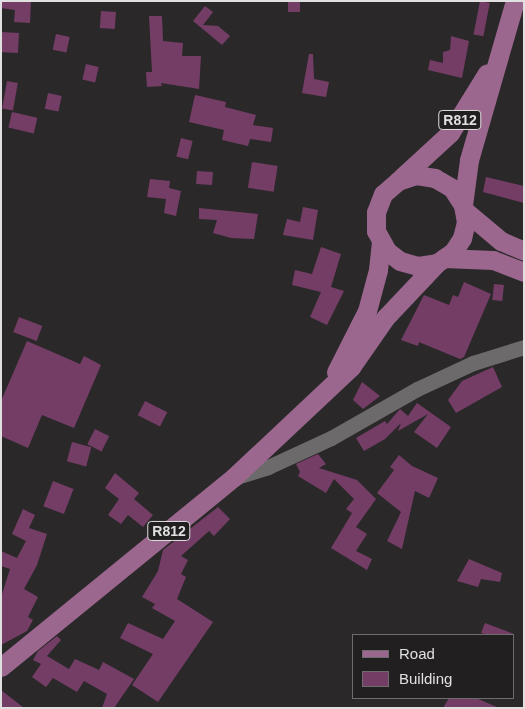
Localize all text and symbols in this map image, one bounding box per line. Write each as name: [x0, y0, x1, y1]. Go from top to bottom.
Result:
road number: R812: [438, 108, 482, 132]
road number: R812: [146, 520, 192, 542]
legend: [352, 634, 515, 699]
text: Road: [399, 645, 435, 662]
text: Building: [399, 670, 452, 687]

